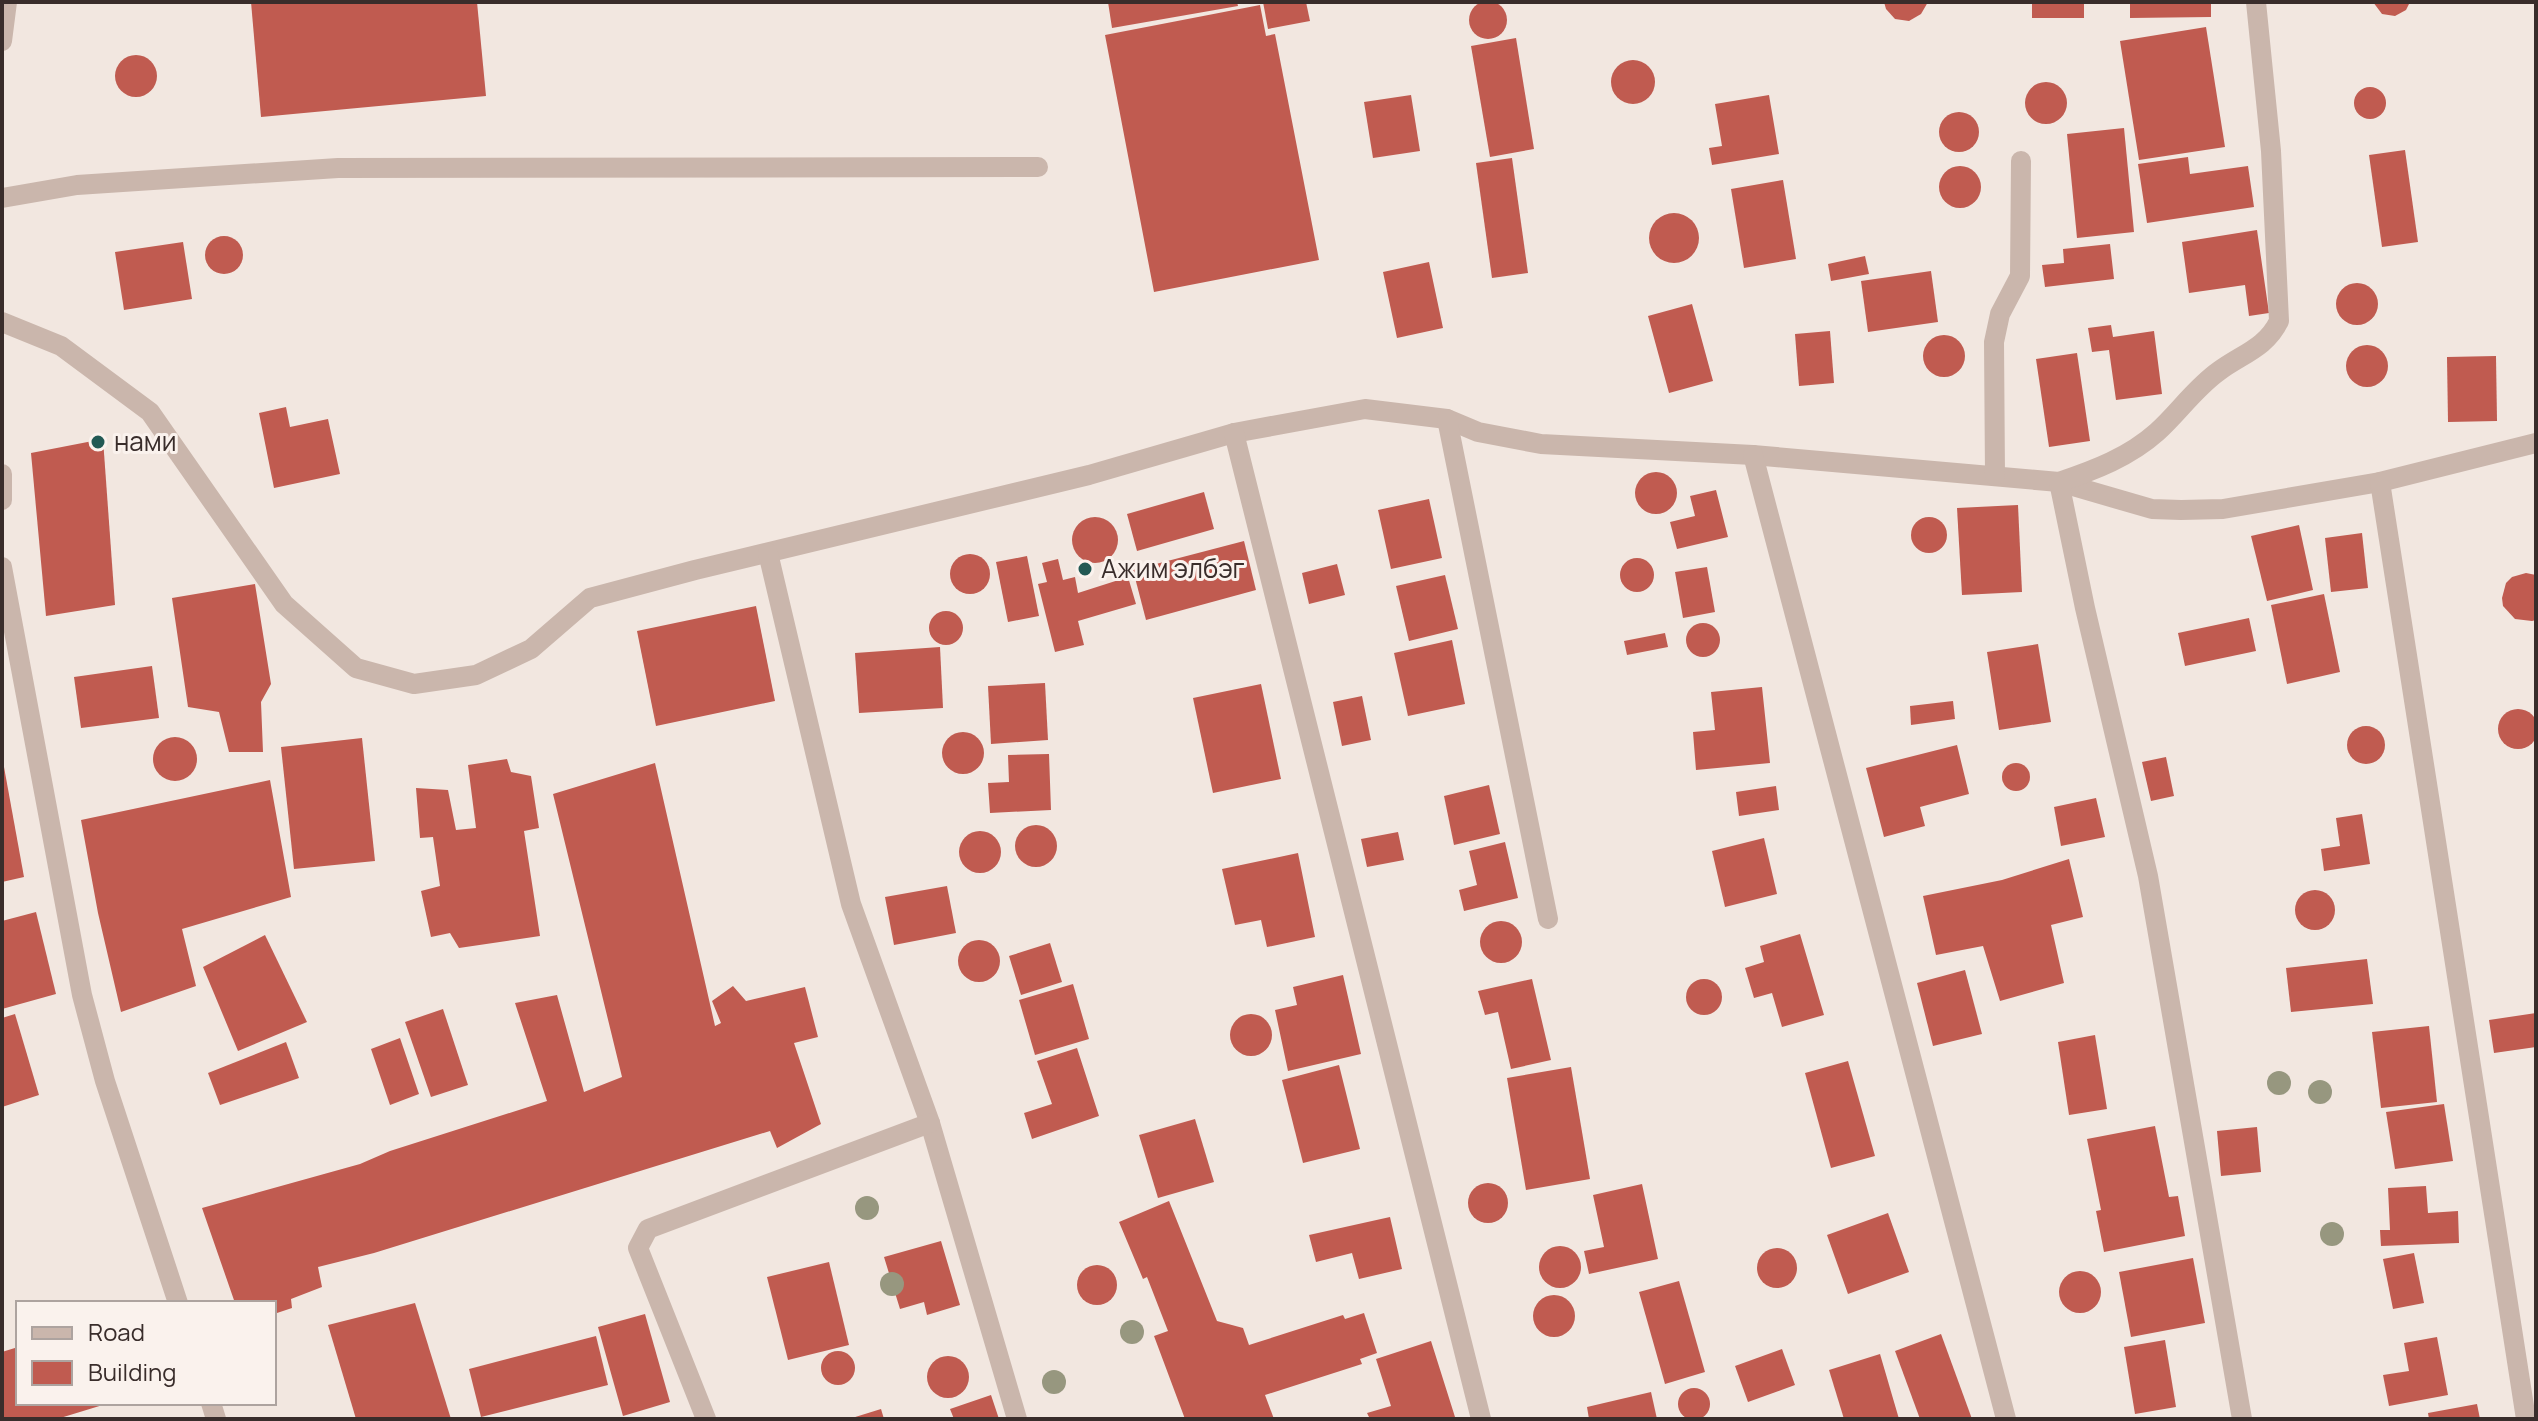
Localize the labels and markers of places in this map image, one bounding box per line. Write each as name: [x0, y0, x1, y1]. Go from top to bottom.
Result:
place label: нами: [114, 423, 177, 459]
marker: нами: [89, 433, 107, 451]
place label: Ажим элбэг: [1101, 550, 1245, 586]
marker: Ажим элбэг: [1076, 560, 1094, 578]

